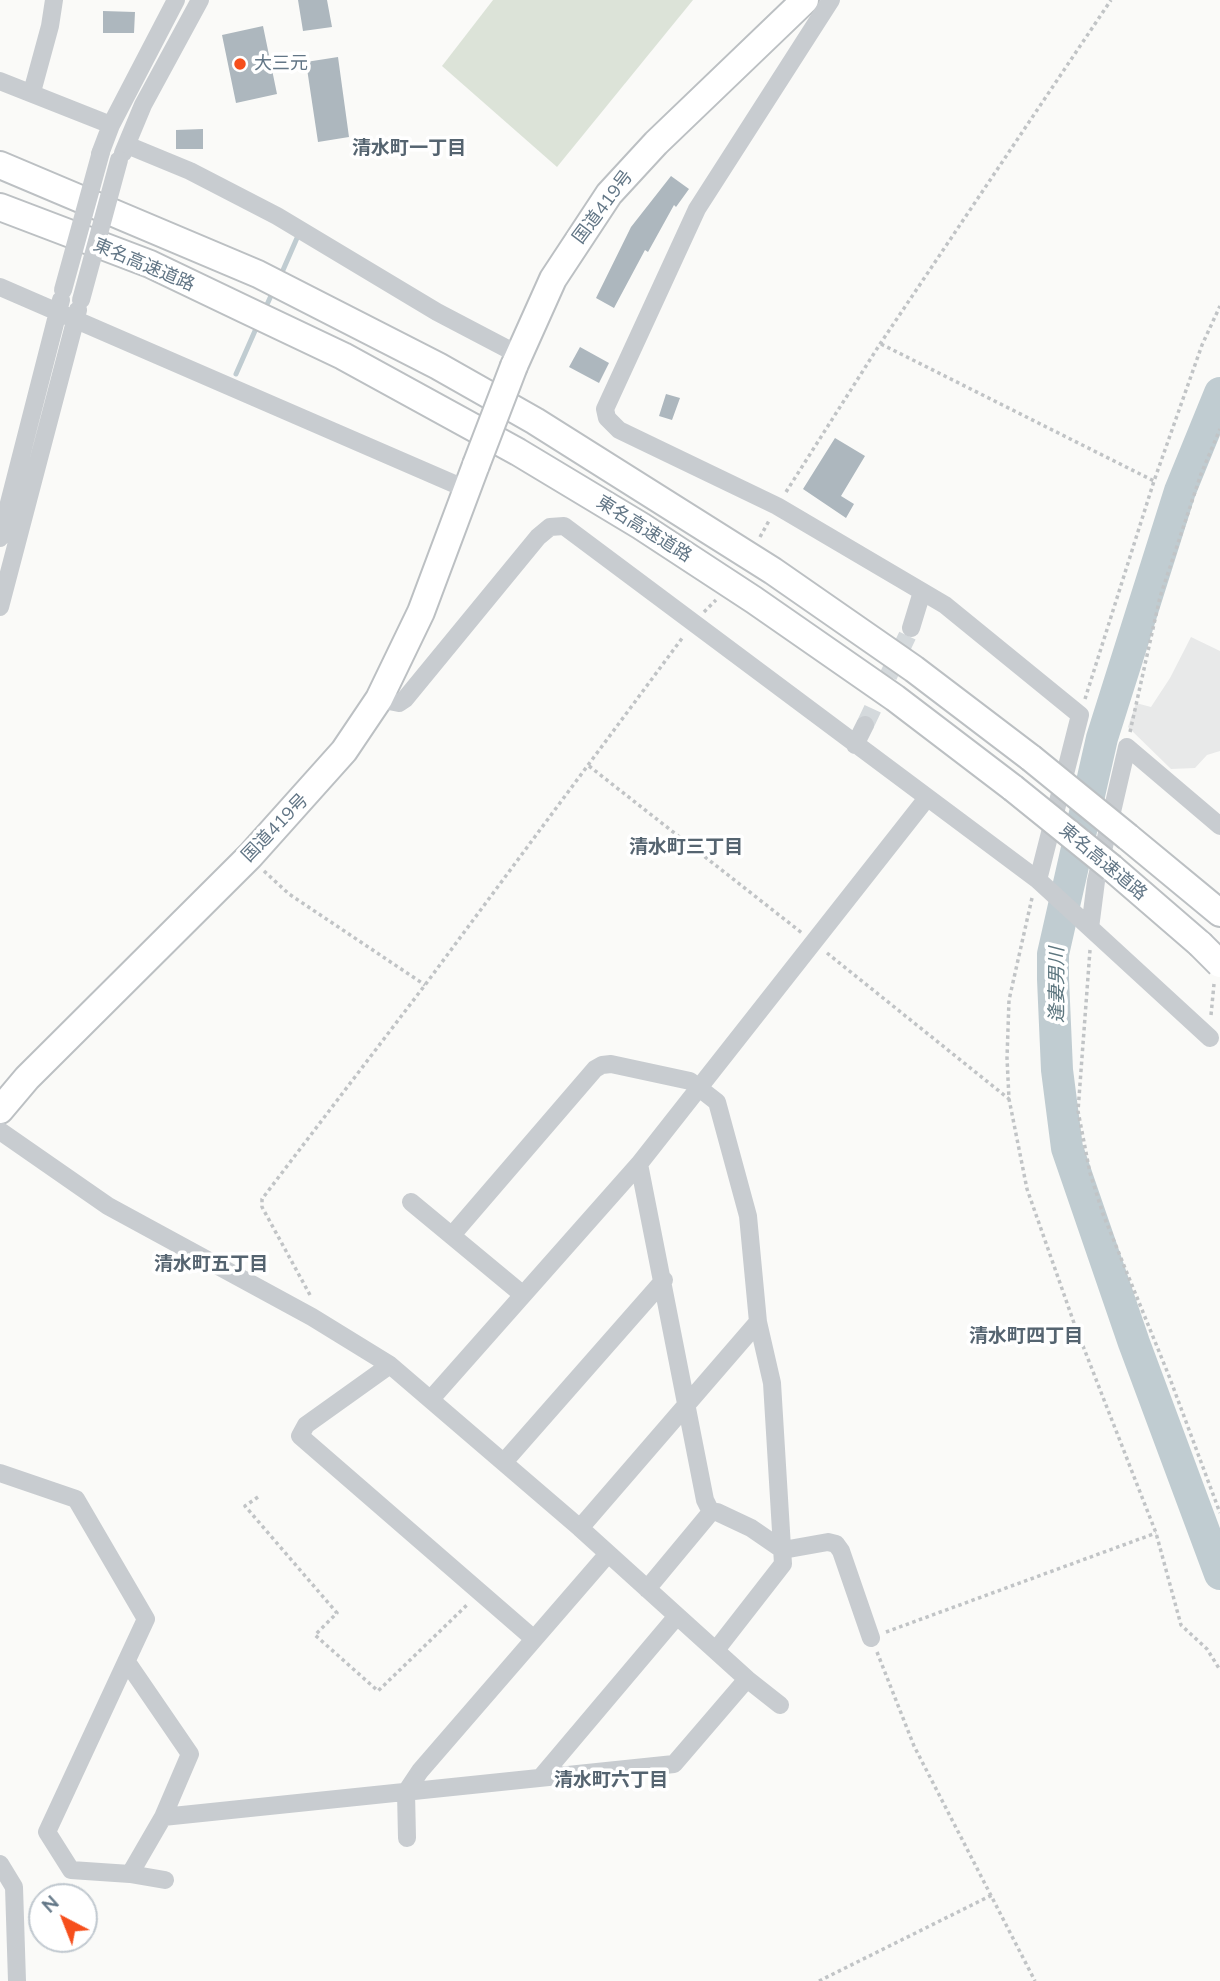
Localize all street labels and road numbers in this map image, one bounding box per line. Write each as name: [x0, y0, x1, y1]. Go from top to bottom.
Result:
street label: 国道419号: [568, 166, 638, 248]
street label: 東名高速道路: [90, 234, 198, 296]
street label: 東名高速道路: [592, 491, 696, 567]
street label: 国道419号: [237, 789, 313, 867]
street label: 東名高速道路: [1055, 819, 1151, 905]

